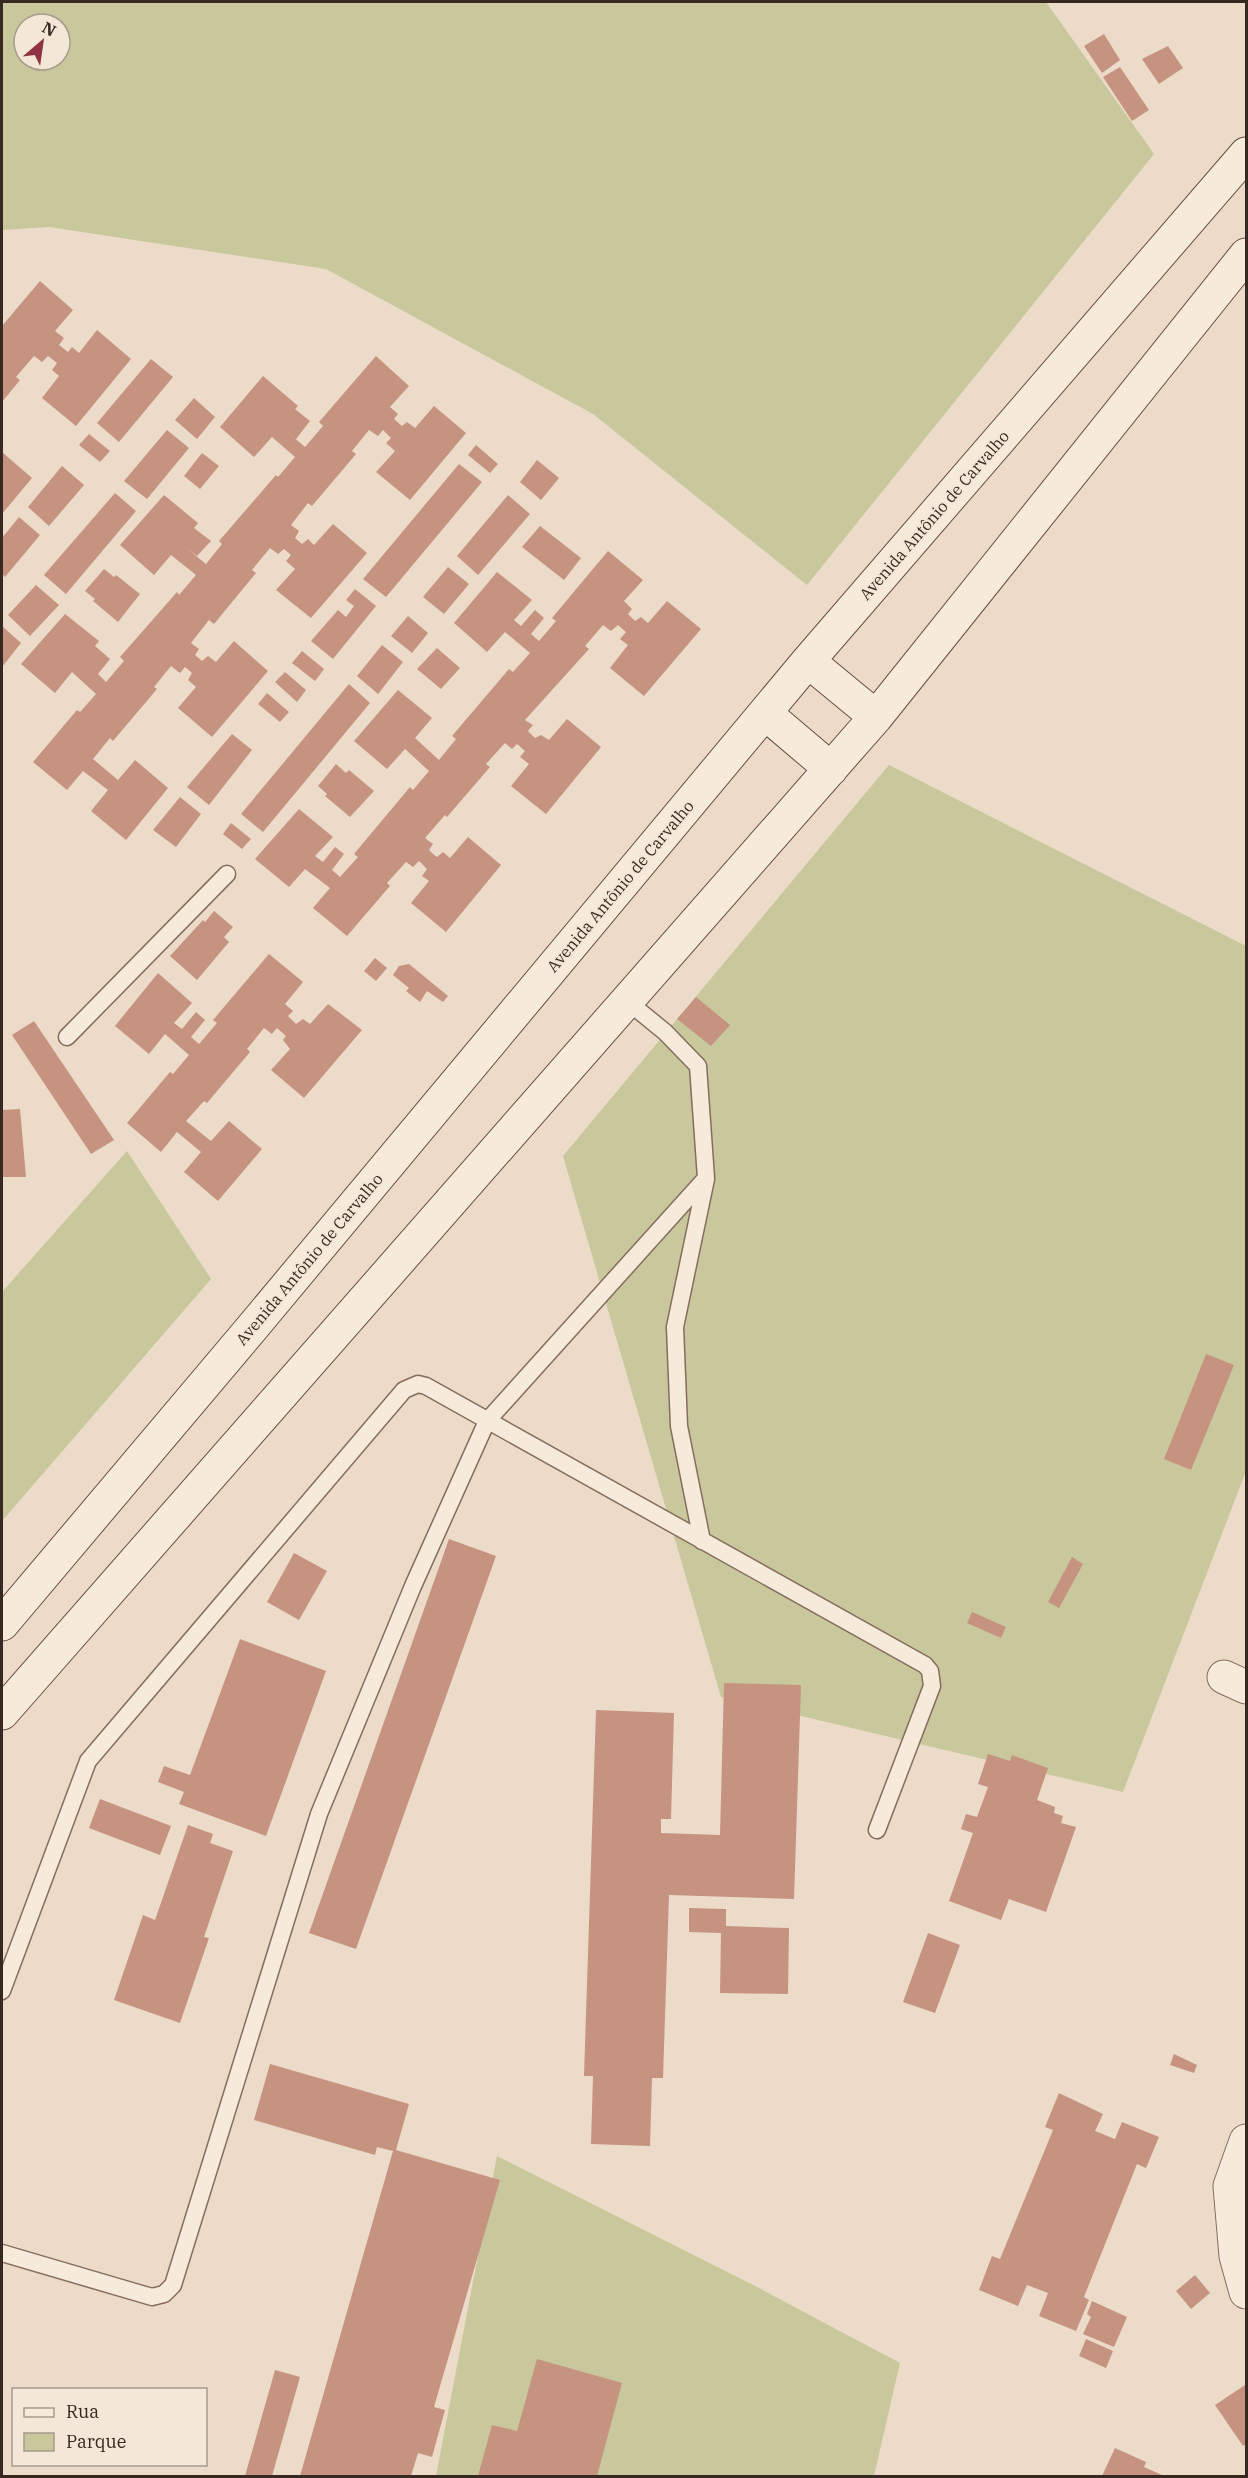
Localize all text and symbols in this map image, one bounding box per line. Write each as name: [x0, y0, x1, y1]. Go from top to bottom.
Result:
north arrow: [12, 12, 72, 72]
text: N: [39, 17, 60, 41]
street label: Avenida Antônio de Carvalho: [855, 426, 1013, 604]
street label: Avenida Antônio de Carvalho: [542, 796, 698, 976]
street label: Avenida Antônio de Carvalho: [231, 1169, 387, 1349]
legend: [12, 2388, 207, 2466]
text: Rua: [66, 2400, 99, 2423]
text: Parque: [66, 2430, 126, 2453]

